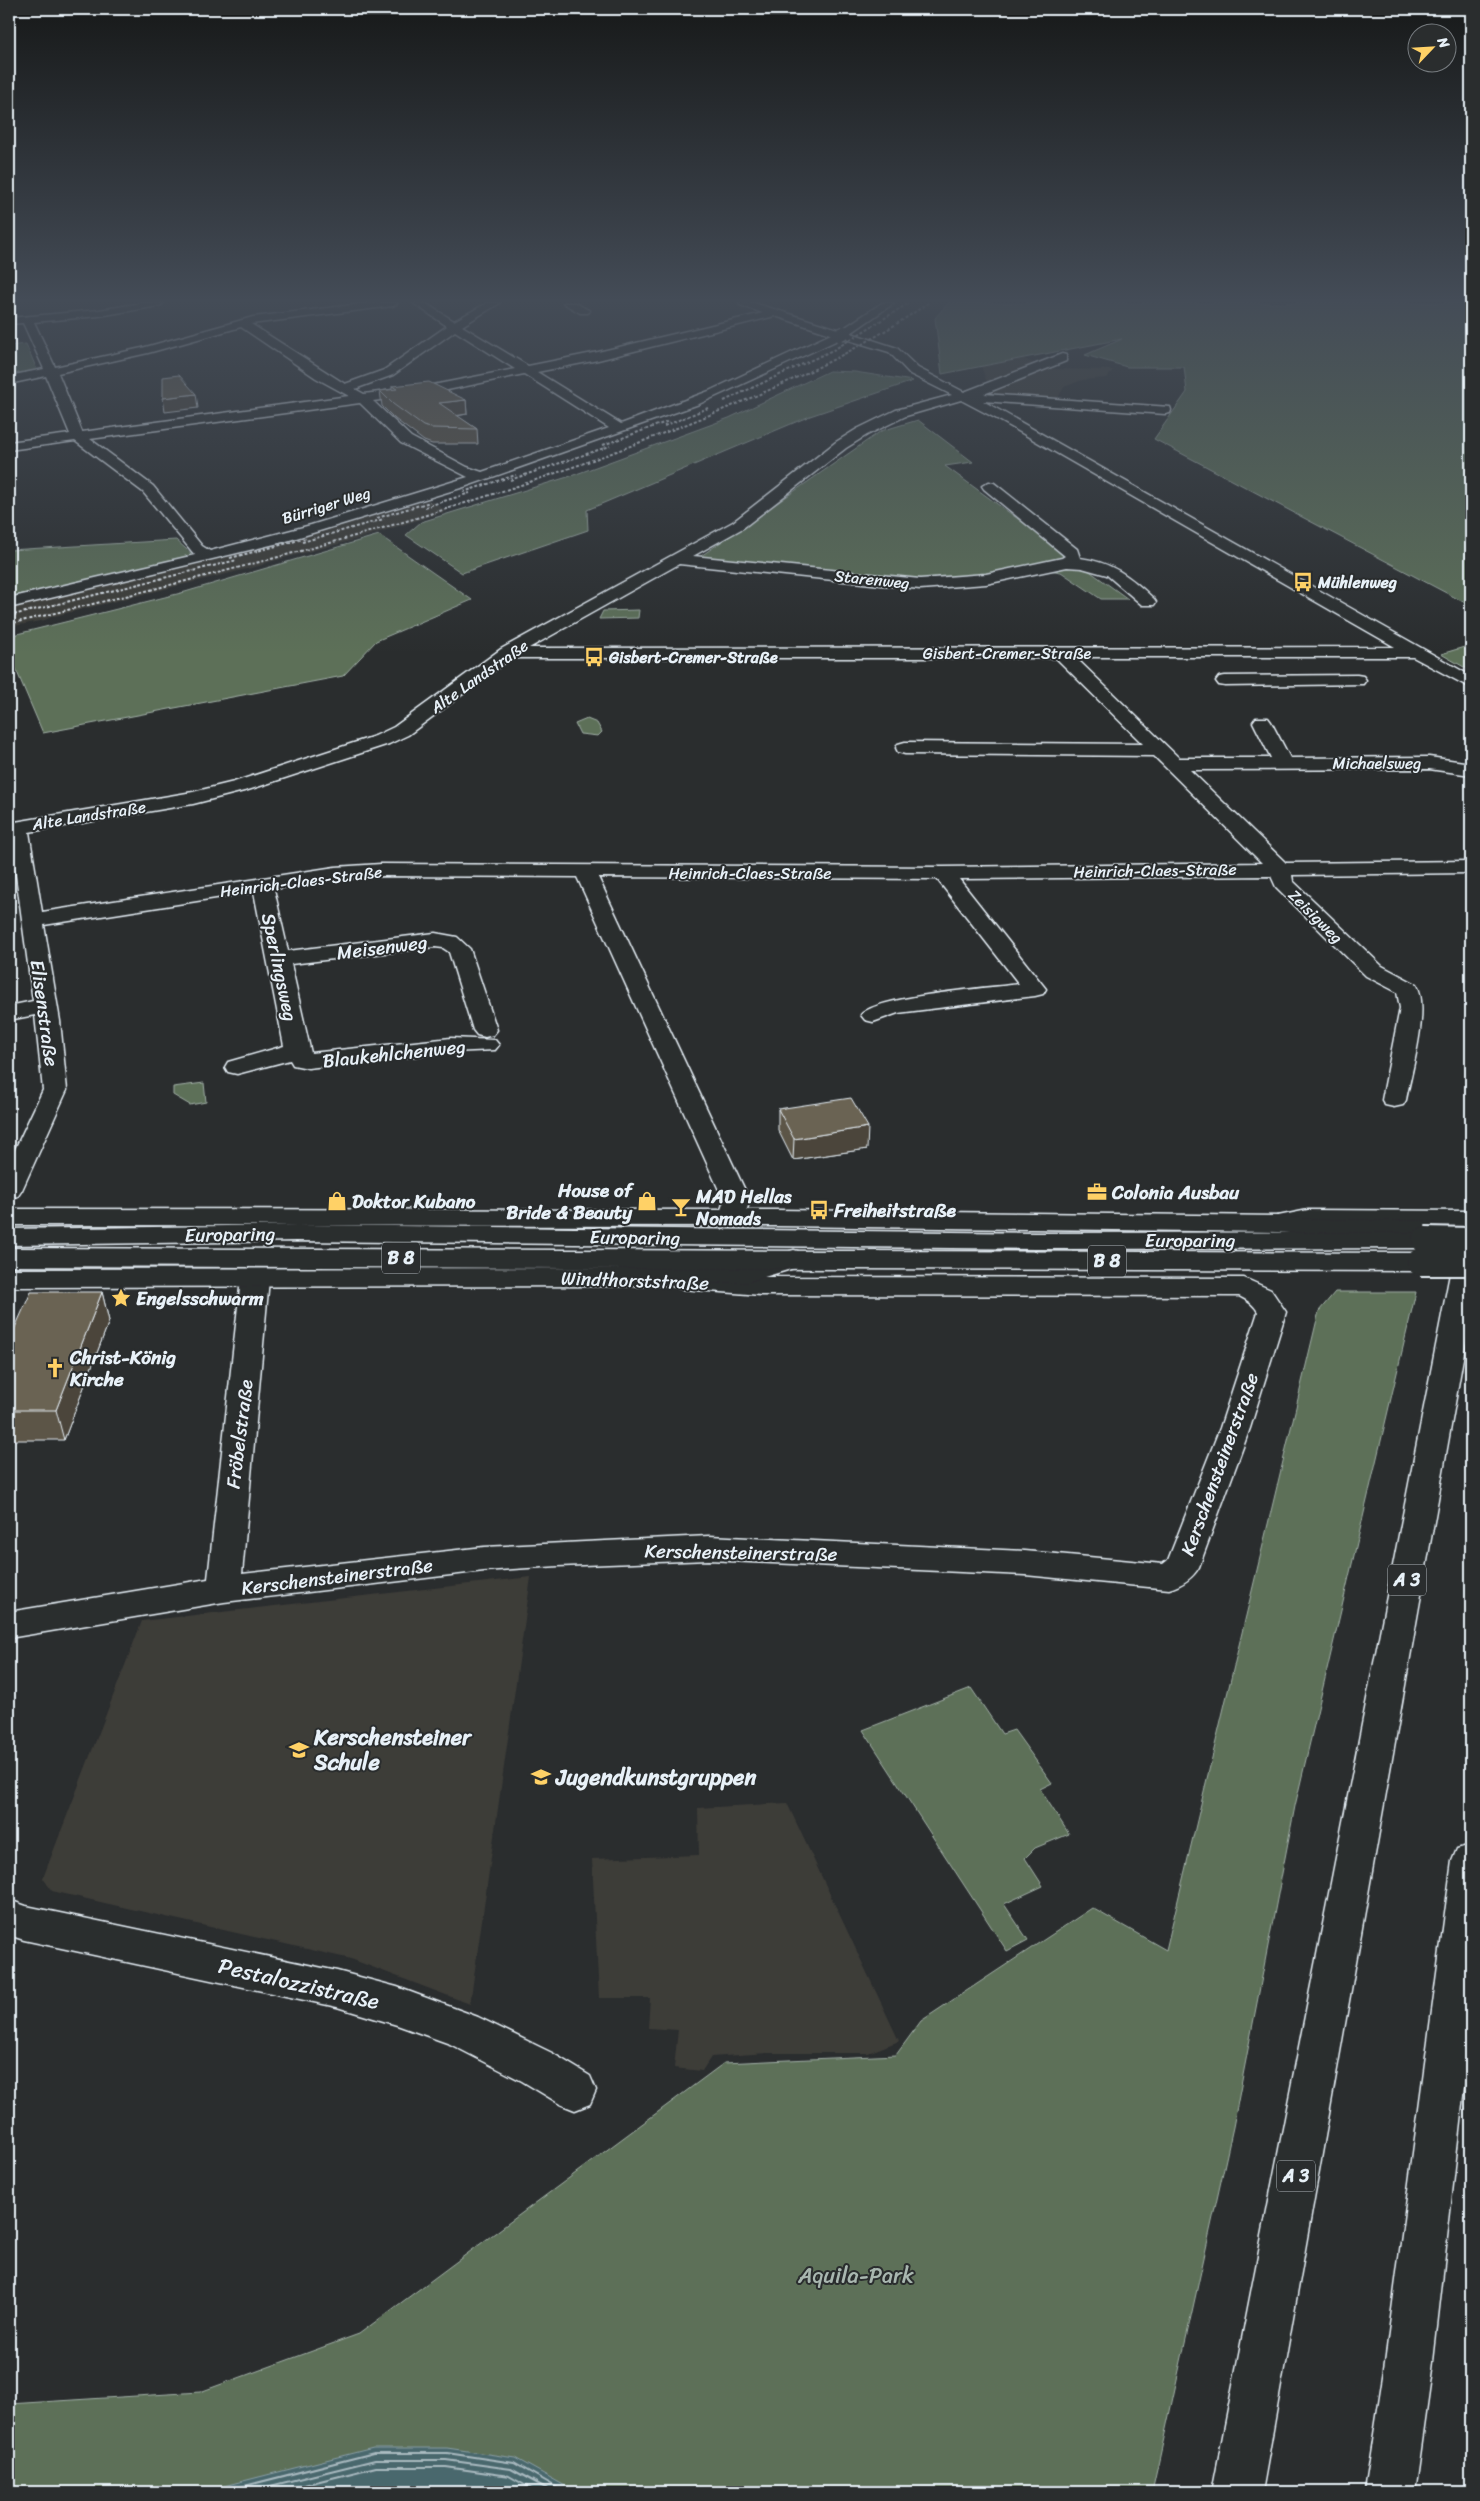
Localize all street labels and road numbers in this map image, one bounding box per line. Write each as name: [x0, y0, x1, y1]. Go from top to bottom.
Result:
street label: Bürriger Weg: [278, 478, 374, 533]
street label: Starenweg: [833, 561, 911, 598]
street label: Alte Landstraße: [423, 632, 535, 722]
street label: Gisbert-Cremer-Straße: [923, 639, 1092, 668]
street label: Michaelsweg: [1333, 749, 1421, 778]
street label: Alte Landstraße: [29, 792, 148, 839]
street label: Heinrich-Claes-Straße: [1073, 855, 1237, 886]
street label: Heinrich-Claes-Straße: [218, 857, 384, 906]
street label: Heinrich-Claes-Straße: [668, 859, 832, 888]
street label: Zeisigweg: [1281, 882, 1350, 951]
street label: Sperlingsweg: [252, 910, 307, 1025]
street label: Meisenweg: [335, 926, 430, 969]
street label: Elisenstraße: [21, 958, 68, 1069]
street label: Blaukehlchenweg: [321, 1030, 467, 1077]
street label: Europaring: [184, 1217, 276, 1252]
street label: Europaring: [589, 1220, 681, 1255]
street label: Europaring: [1145, 1224, 1236, 1257]
road number: B 8: [382, 1242, 420, 1274]
road number: B 8: [1088, 1246, 1126, 1276]
street label: Windthorststraße: [560, 1261, 710, 1300]
street label: Kerschensteinerstraße: [1171, 1368, 1268, 1560]
street label: Fröbelstraße: [216, 1378, 263, 1491]
street label: Kerschensteinerstraße: [644, 1534, 838, 1571]
street label: Kerschensteinerstraße: [239, 1548, 435, 1605]
road number: A 3: [1388, 1564, 1426, 1596]
street label: Pestalozzistraße: [215, 1946, 384, 2021]
road number: A 3: [1277, 2160, 1315, 2192]

